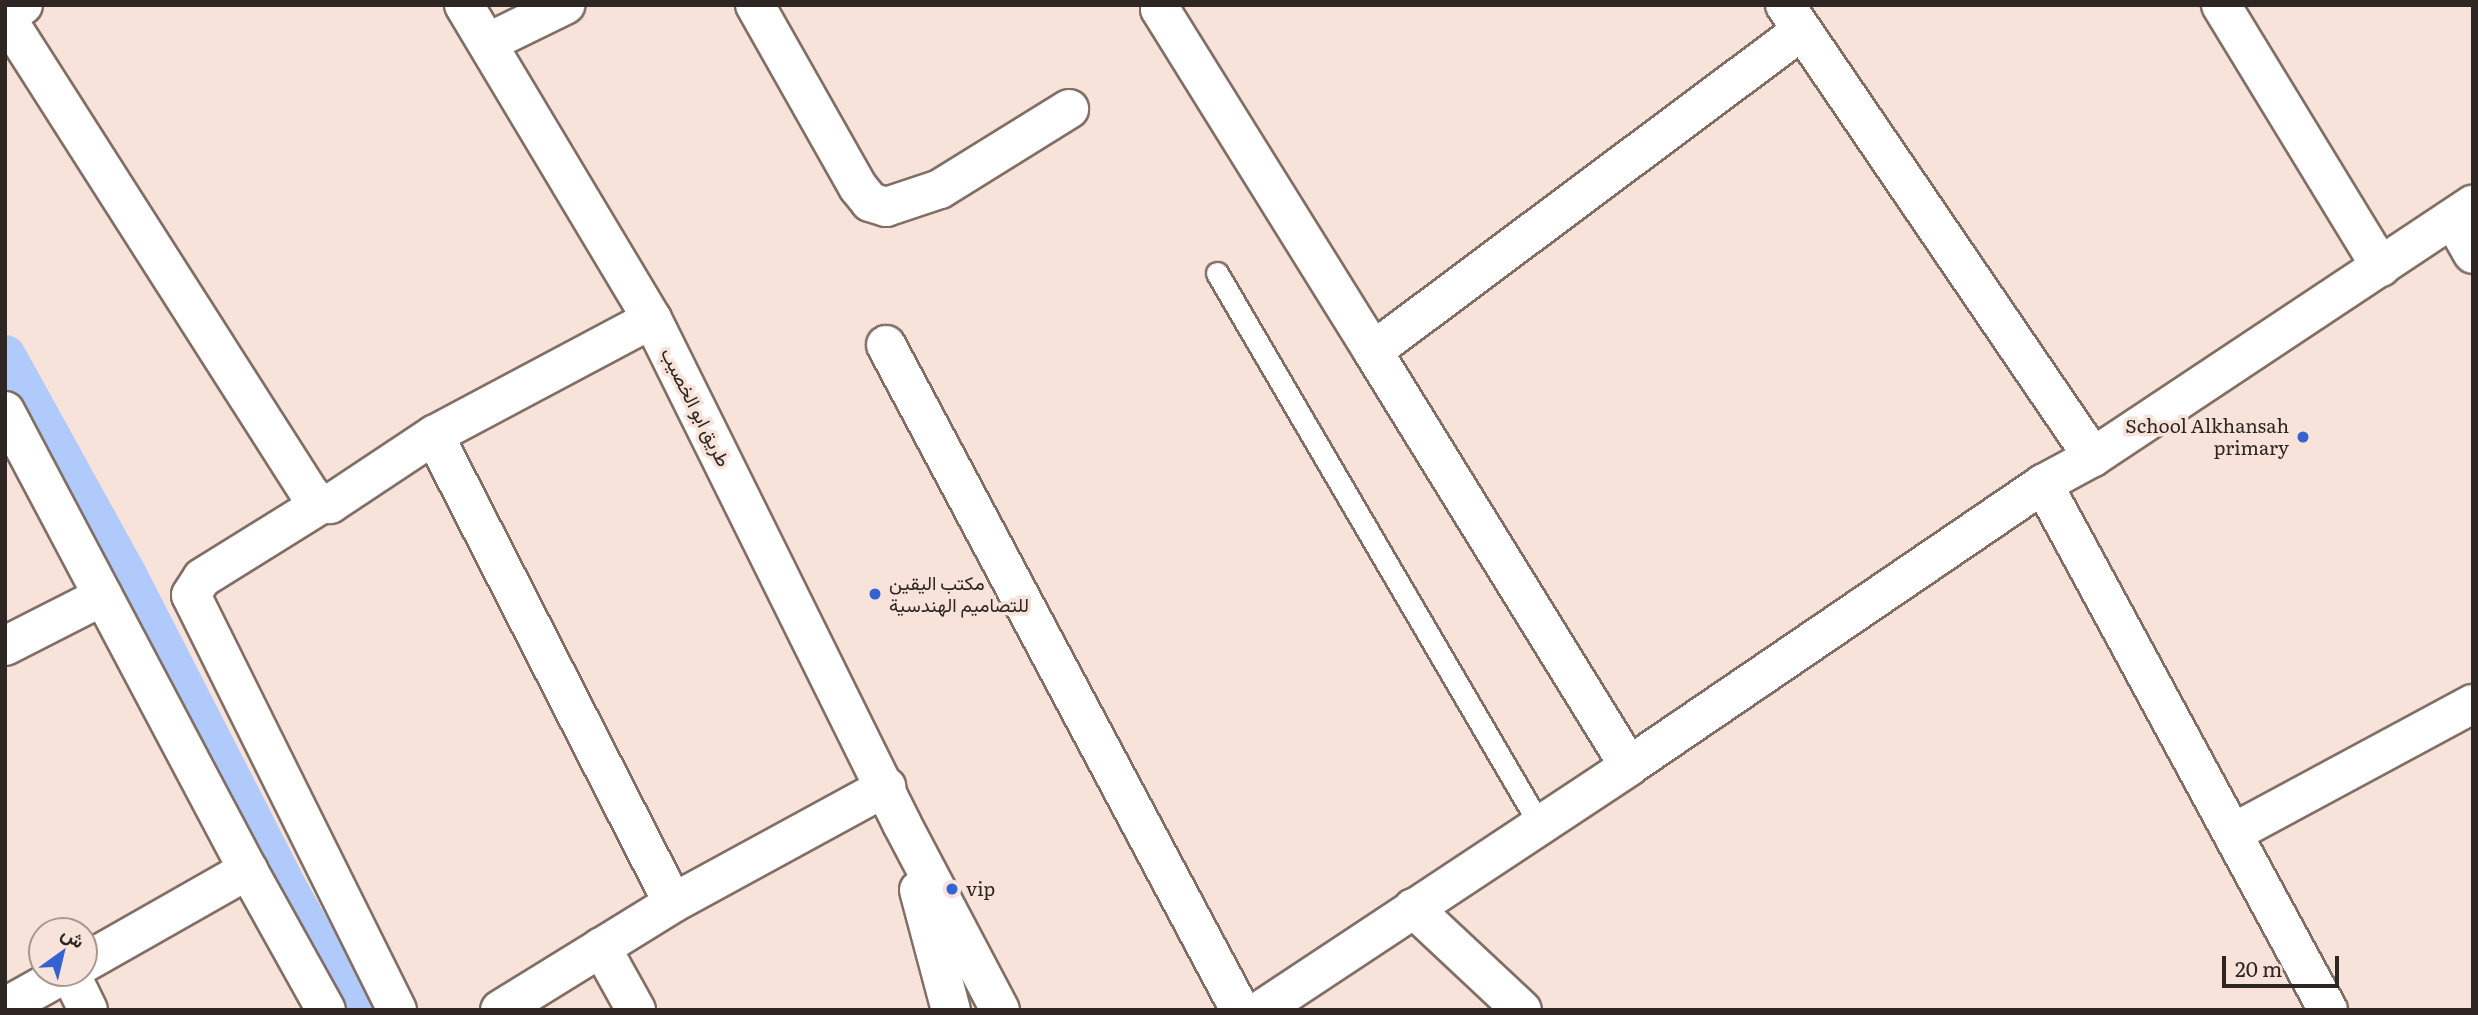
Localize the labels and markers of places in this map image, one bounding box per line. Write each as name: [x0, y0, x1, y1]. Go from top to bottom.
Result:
place label: School Alkhansah primary: [2125, 415, 2289, 459]
marker: School Alkhansah primary: [2295, 429, 2311, 445]
place label: مكتب اليقين للتصاميم الهندسية: [889, 572, 1029, 616]
marker: مكتب اليقين للتصاميم الهندسية: [867, 586, 883, 602]
place label: vip: [966, 878, 995, 900]
marker: vip: [944, 881, 960, 897]

